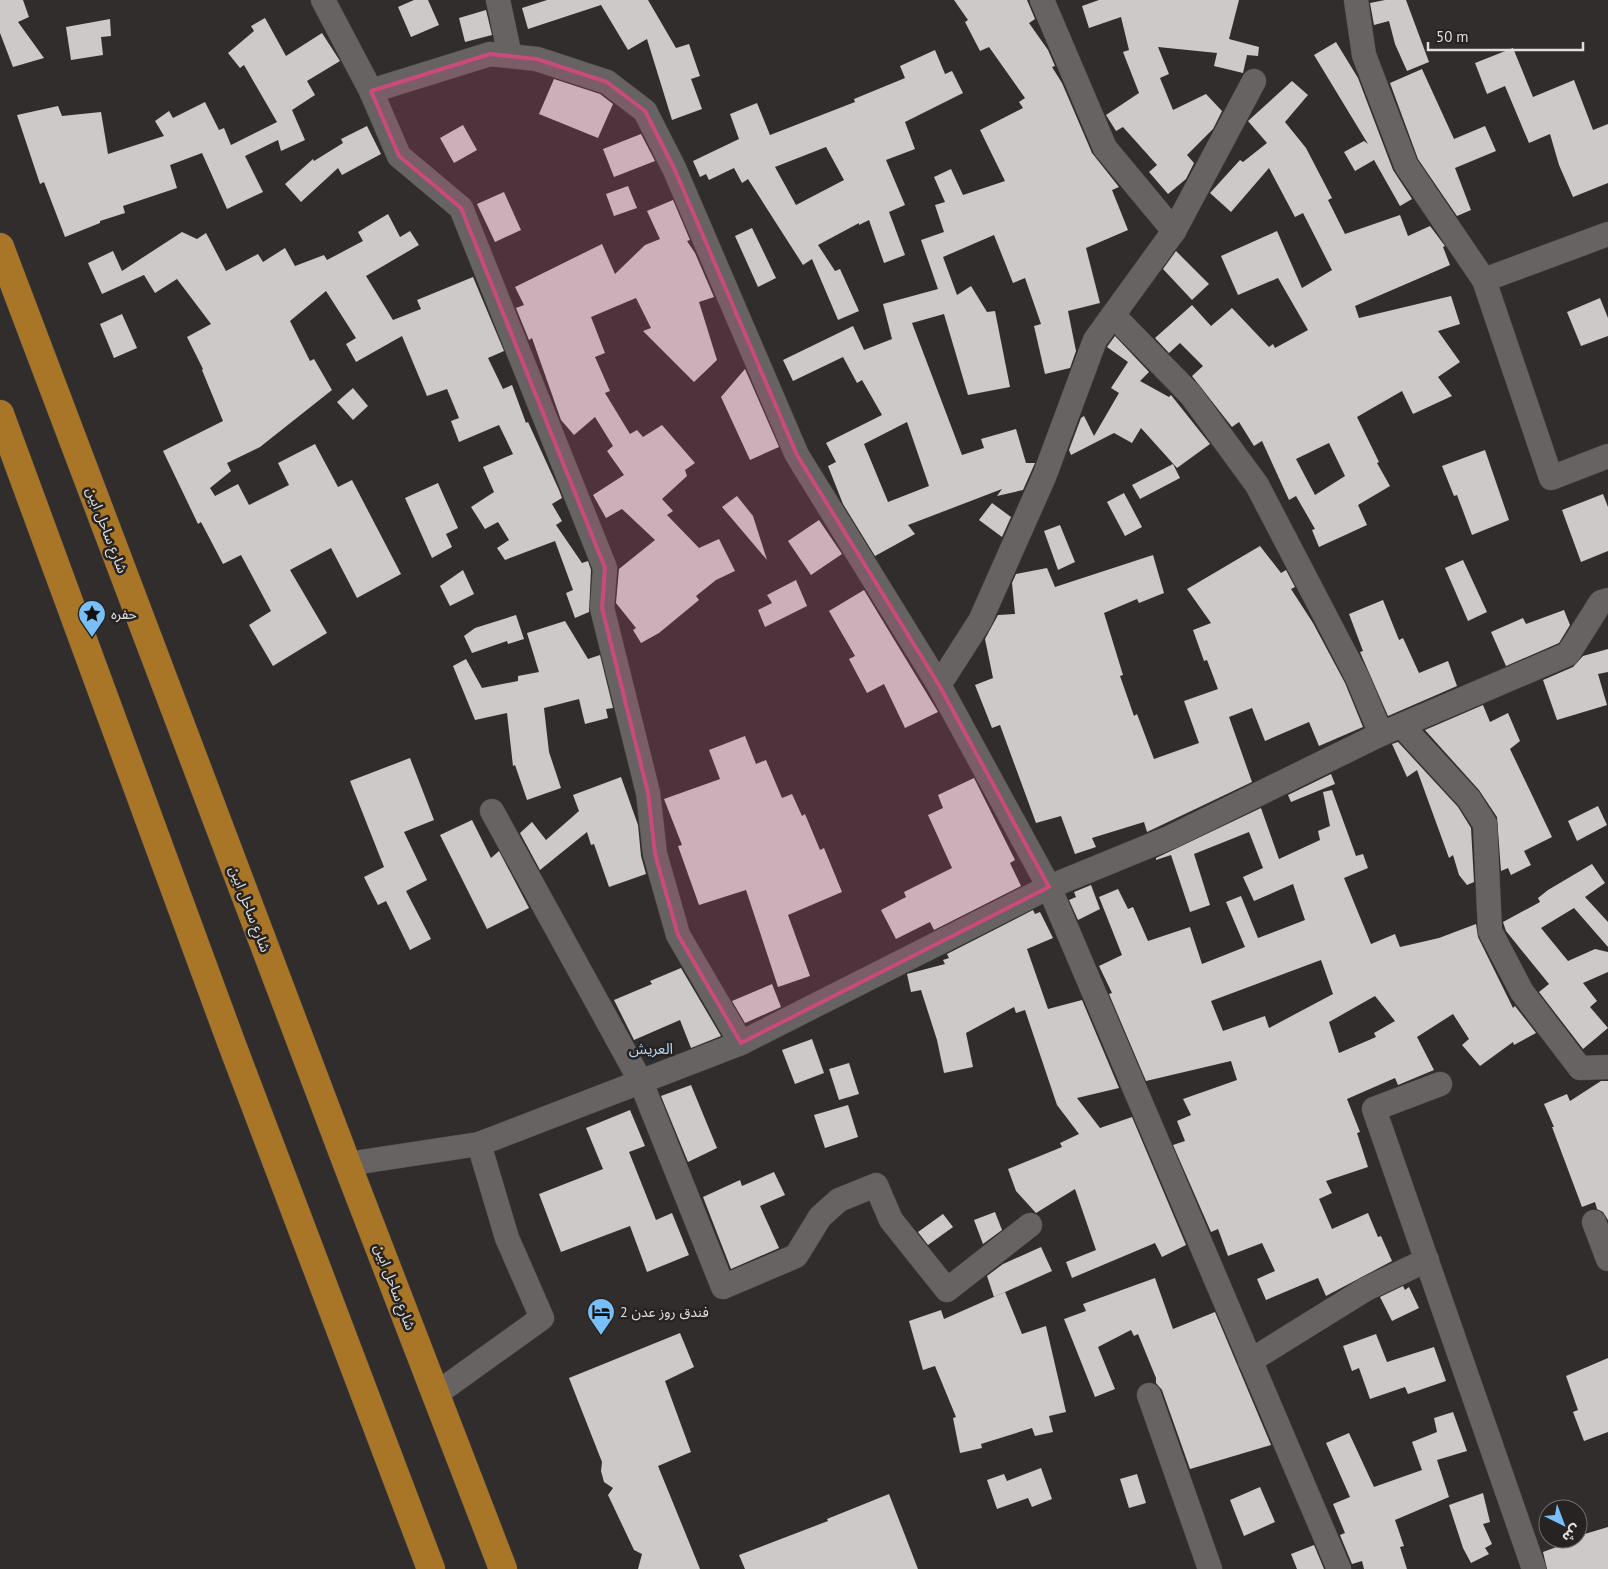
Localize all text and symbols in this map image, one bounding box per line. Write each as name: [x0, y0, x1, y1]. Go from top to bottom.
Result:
scale bar: [1428, 20, 1583, 52]
text: 50 m: [1436, 27, 1469, 46]
street label: شارع ساحل ابين: [80, 484, 132, 576]
place icon: حفره: [77, 599, 107, 638]
place label: حفره: [111, 605, 137, 623]
street label: شارع ساحل ابين: [223, 863, 275, 955]
district label: العريش: [629, 1039, 673, 1058]
street label: شارع ساحل ابين: [368, 1241, 420, 1333]
hotel icon: فندق روز عدن 2: [586, 1297, 616, 1336]
place label: فندق روز عدن 2: [620, 1303, 709, 1321]
north arrow: [1538, 1499, 1588, 1549]
text: ش: [1559, 1521, 1585, 1547]

